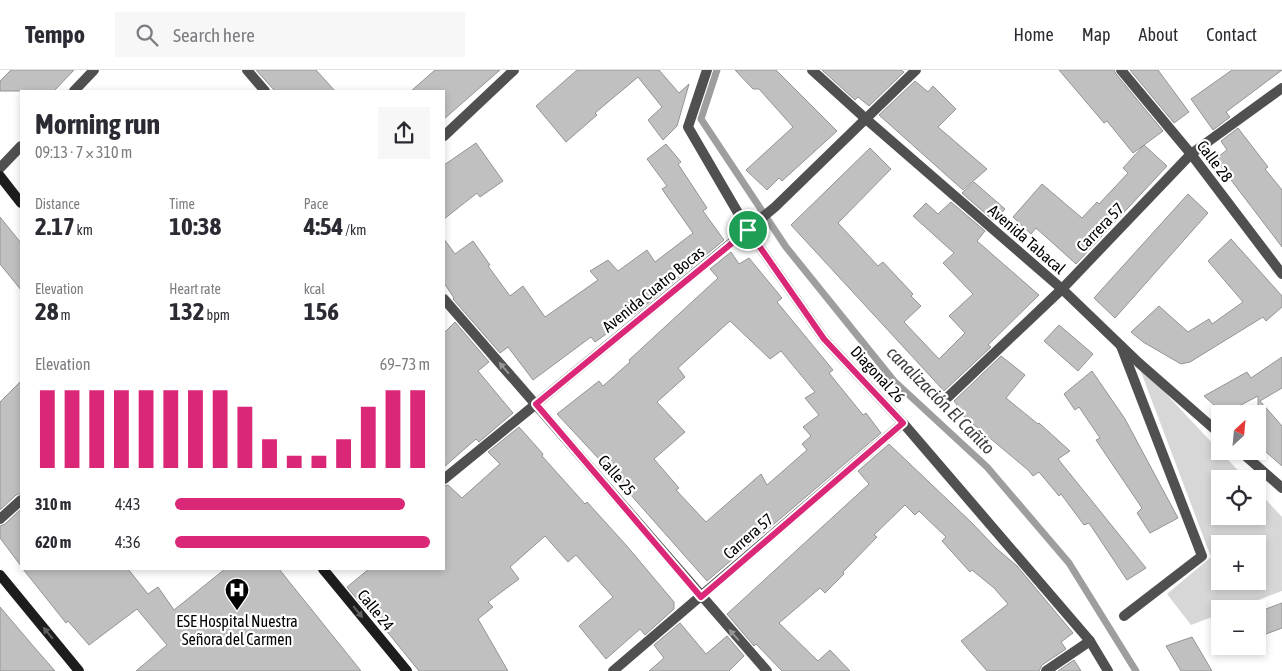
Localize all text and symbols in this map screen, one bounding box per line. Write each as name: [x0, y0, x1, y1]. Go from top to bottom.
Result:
search box: [115, 12, 465, 57]
text: Tempo: [25, 21, 85, 48]
icon: search: [133, 21, 161, 49]
text: Search here: [173, 24, 255, 46]
text: Home: [1014, 24, 1054, 45]
text: Map: [1082, 24, 1111, 45]
text: About: [1139, 24, 1178, 45]
text: Contact: [1206, 24, 1257, 45]
button: share: [378, 107, 430, 159]
text: Morning run: [35, 108, 160, 140]
street label: Calle 28: [1194, 137, 1236, 185]
text: 09:13 · 7 × 310 m: [35, 143, 132, 161]
text: Distance: [35, 196, 80, 212]
text: Time: [169, 196, 195, 212]
text: Pace: [304, 196, 328, 212]
street label: Carrera 57: [1073, 199, 1127, 255]
street label: Avenida Tabacal: [985, 201, 1070, 278]
pin: [727, 209, 769, 251]
text: 2.17: [35, 212, 75, 240]
text: 10:38: [169, 212, 221, 240]
text: 4:54: [304, 212, 343, 240]
icon: arrive: [734, 216, 762, 244]
text: km: [75, 222, 93, 238]
text: /km: [343, 222, 366, 238]
street label: Avenida Cuatro Bocas: [598, 242, 708, 336]
text: Elevation: [35, 281, 84, 297]
text: Heart rate: [169, 281, 221, 297]
text: kcal: [304, 281, 325, 297]
text: 28: [35, 297, 59, 325]
text: 132: [169, 297, 205, 325]
text: 156: [304, 297, 339, 325]
text: m: [59, 307, 71, 323]
text: bpm: [205, 307, 230, 323]
street label: Diagonal 26: [847, 342, 909, 407]
water label: canalización El Cañito: [883, 342, 999, 458]
text: Elevation: [35, 355, 90, 373]
text: 69–73 m: [380, 355, 430, 373]
one-way arrow: [498, 362, 510, 374]
north arrow: [1211, 405, 1266, 460]
map controls: [1211, 405, 1266, 655]
street label: Calle 25: [595, 451, 639, 499]
button: locate: [1211, 470, 1266, 525]
text: 310 m: [35, 495, 71, 513]
text: 4:43: [115, 495, 140, 513]
street label: Carrera 57: [719, 509, 777, 563]
text: 620 m: [35, 533, 71, 551]
text: 4:36: [115, 533, 140, 551]
button: +: [1211, 535, 1266, 590]
hospital icon: ESE Hospital Nuestra Señora del Carmen: [224, 577, 250, 611]
street label: Calle 24: [354, 586, 398, 634]
button: −: [1211, 600, 1266, 655]
one-way arrow: [353, 605, 364, 618]
place label: ESE Hospital Nuestra Señora del Carmen: [176, 612, 298, 648]
one-way arrow: [42, 627, 53, 640]
one-way arrow: [728, 629, 740, 641]

